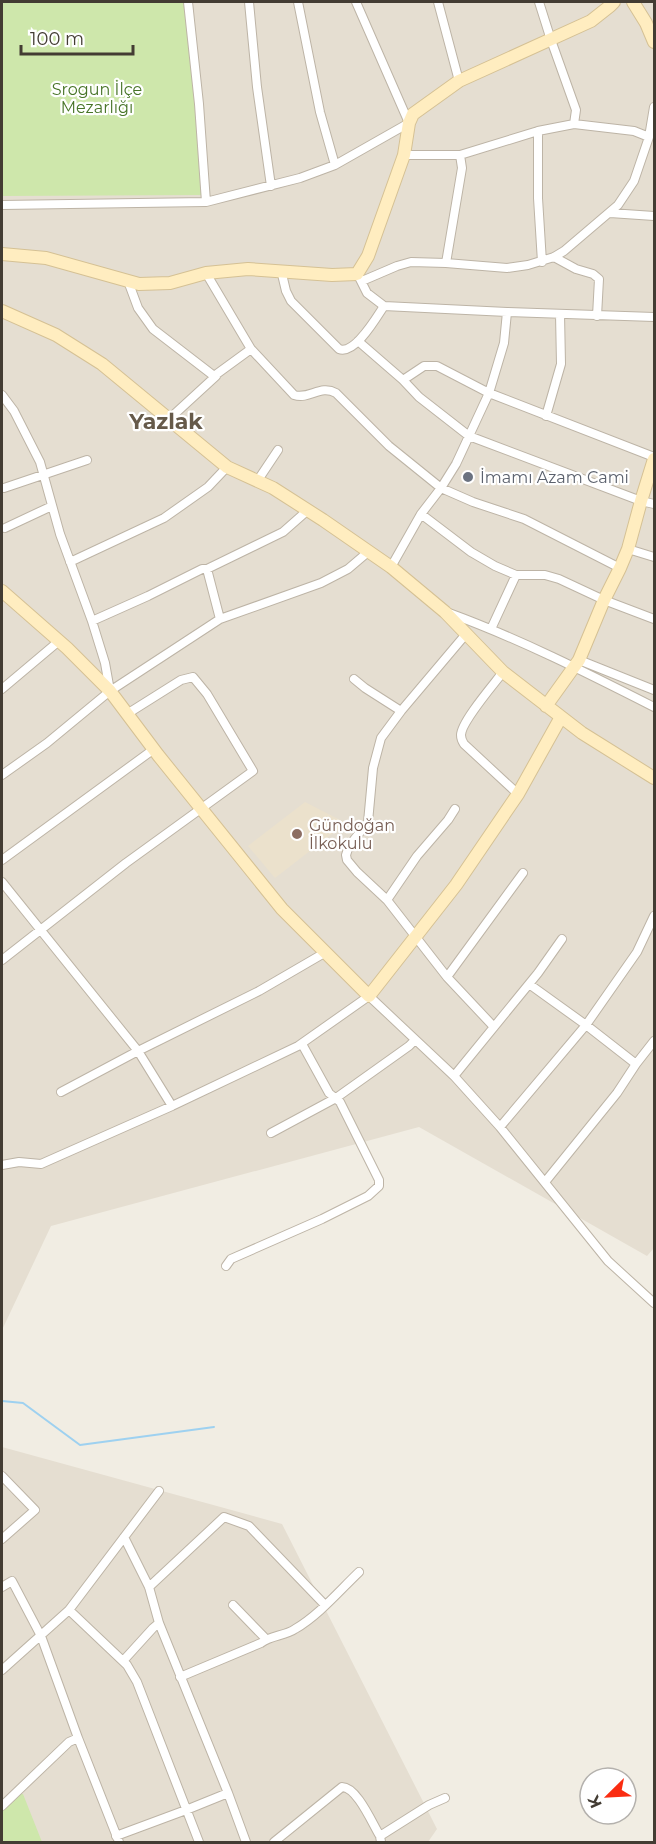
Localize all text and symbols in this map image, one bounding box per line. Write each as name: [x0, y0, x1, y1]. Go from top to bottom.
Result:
scale bar: [21, 18, 134, 56]
text: 100 m: [30, 28, 84, 50]
park label: Srogun İlçe Mezarlığı: [52, 80, 142, 117]
district label: Yazlak: [128, 408, 203, 435]
place label: İmamı Azam Cami: [480, 468, 629, 487]
marker: İmamı Azam Cami: [461, 470, 475, 484]
place label: Gündoğan İlkokulu: [309, 816, 395, 853]
marker: Gündoğan İlkokulu: [290, 827, 304, 841]
north arrow: [578, 1766, 638, 1826]
text: K: [583, 1792, 606, 1811]

